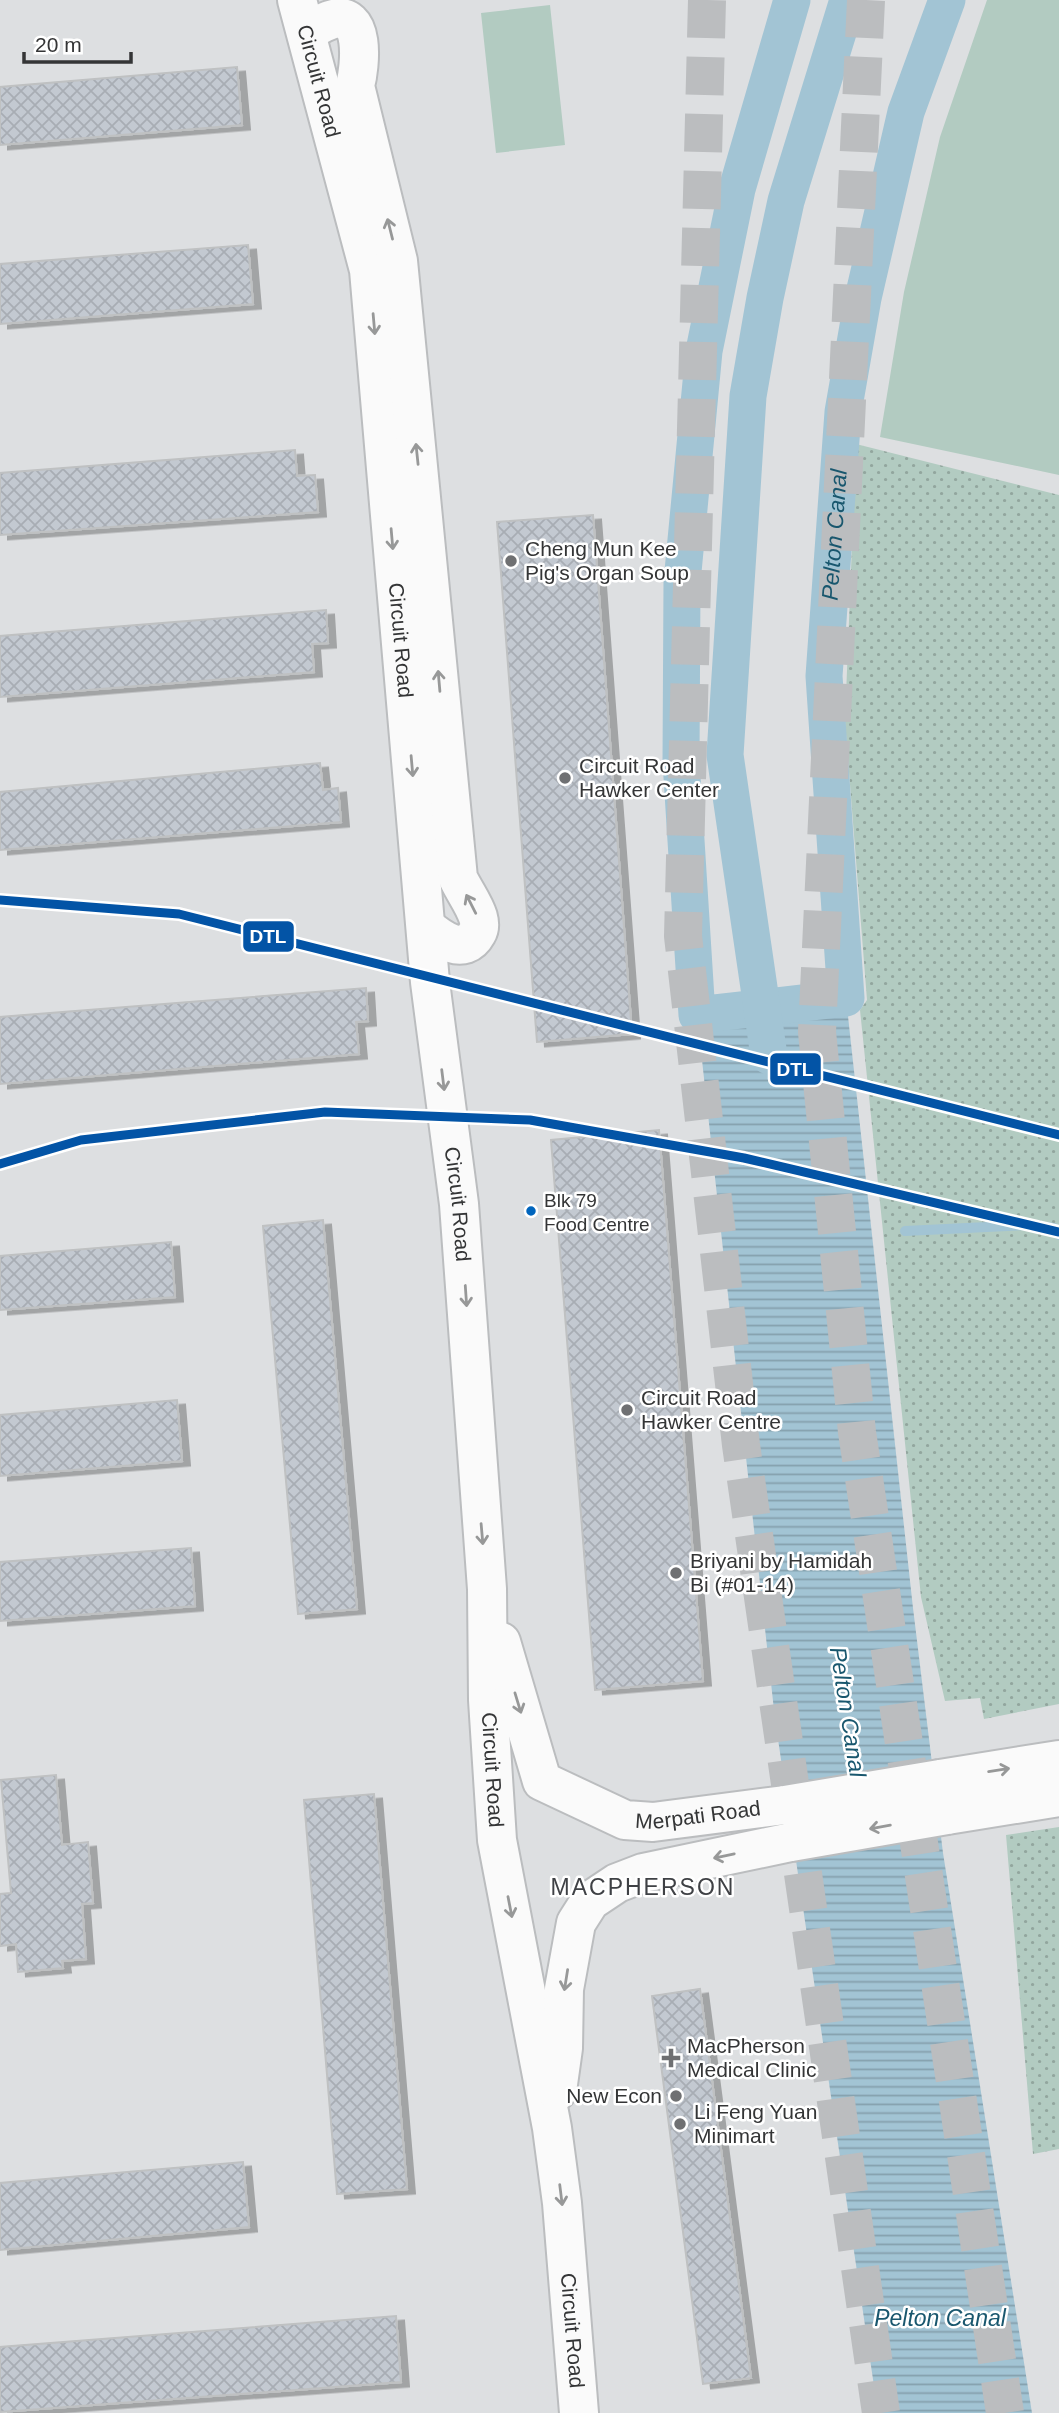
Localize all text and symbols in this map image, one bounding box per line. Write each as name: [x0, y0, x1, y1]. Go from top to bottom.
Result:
scale bar: [24, 21, 131, 65]
street label: Circuit Road: [293, 22, 345, 140]
text: 20 m: [35, 33, 82, 56]
one-way arrow: [383, 218, 396, 241]
one-way arrow: [368, 312, 381, 335]
one-way arrow: [411, 443, 424, 466]
water label: Pelton Canal: [816, 467, 852, 601]
one-way arrow: [386, 528, 399, 550]
place label: Cheng Mun Kee Pig's Organ Soup: [525, 537, 689, 584]
marker: Cheng Mun Kee Pig's Organ Soup: [503, 553, 519, 569]
street label: Circuit Road: [385, 582, 418, 699]
one-way arrow: [432, 670, 445, 693]
one-way arrow: [406, 754, 419, 777]
place label: Circuit Road Hawker Center: [579, 754, 719, 801]
marker: Circuit Road Hawker Center: [557, 770, 573, 786]
one-way arrow: [464, 894, 478, 915]
line badge: DTL: [242, 920, 295, 953]
text: DTL: [250, 926, 287, 947]
line badge: DTL: [769, 1052, 822, 1086]
text: DTL: [777, 1059, 814, 1080]
one-way arrow: [437, 1068, 450, 1091]
street label: Circuit Road: [441, 1145, 475, 1263]
place label: Blk 79 Food Centre: [544, 1190, 650, 1235]
marker: Blk 79 Food Centre: [524, 1204, 538, 1218]
one-way arrow: [460, 1285, 473, 1307]
place label: Circuit Road Hawker Centre: [641, 1386, 781, 1433]
marker: Circuit Road Hawker Centre: [619, 1402, 635, 1418]
one-way arrow: [476, 1522, 489, 1545]
place label: Briyani by Hamidah Bi (#01-14): [690, 1549, 872, 1596]
marker: Briyani by Hamidah Bi (#01-14): [668, 1565, 684, 1581]
water label: Pelton Canal: [825, 1645, 871, 1780]
one-way arrow: [512, 1691, 525, 1713]
street label: Circuit Road: [478, 1711, 508, 1828]
one-way arrow: [987, 1763, 1010, 1776]
street label: Merpati Road: [634, 1796, 762, 1833]
one-way arrow: [869, 1821, 892, 1834]
one-way arrow: [713, 1850, 736, 1863]
district label: MACPHERSON: [551, 1874, 735, 1900]
one-way arrow: [503, 1895, 517, 1918]
one-way arrow: [559, 1968, 572, 1991]
place label: MacPherson Medical Clinic: [687, 2034, 817, 2081]
marker: MacPherson Medical Clinic: [661, 2048, 681, 2068]
place label: New Econ: [566, 2084, 662, 2107]
marker: New Econ: [668, 2088, 684, 2104]
place label: Li Feng Yuan Minimart: [694, 2100, 817, 2147]
marker: Li Feng Yuan Minimart: [672, 2116, 688, 2132]
one-way arrow: [554, 2184, 567, 2206]
street label: Circuit Road: [557, 2272, 589, 2389]
water label: Pelton Canal: [874, 2305, 1007, 2331]

